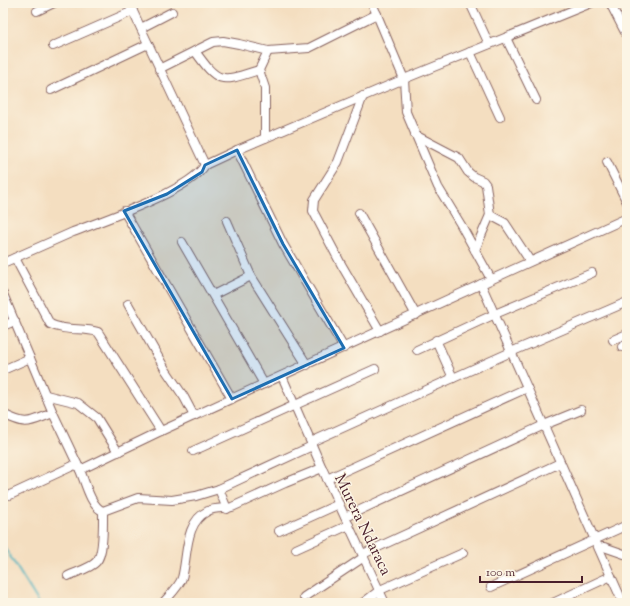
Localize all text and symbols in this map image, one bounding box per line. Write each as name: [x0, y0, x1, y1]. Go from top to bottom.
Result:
street label: Murera Ndaraca: [327, 470, 397, 580]
scale bar: [480, 558, 582, 584]
text: 100 m: [486, 564, 515, 582]

